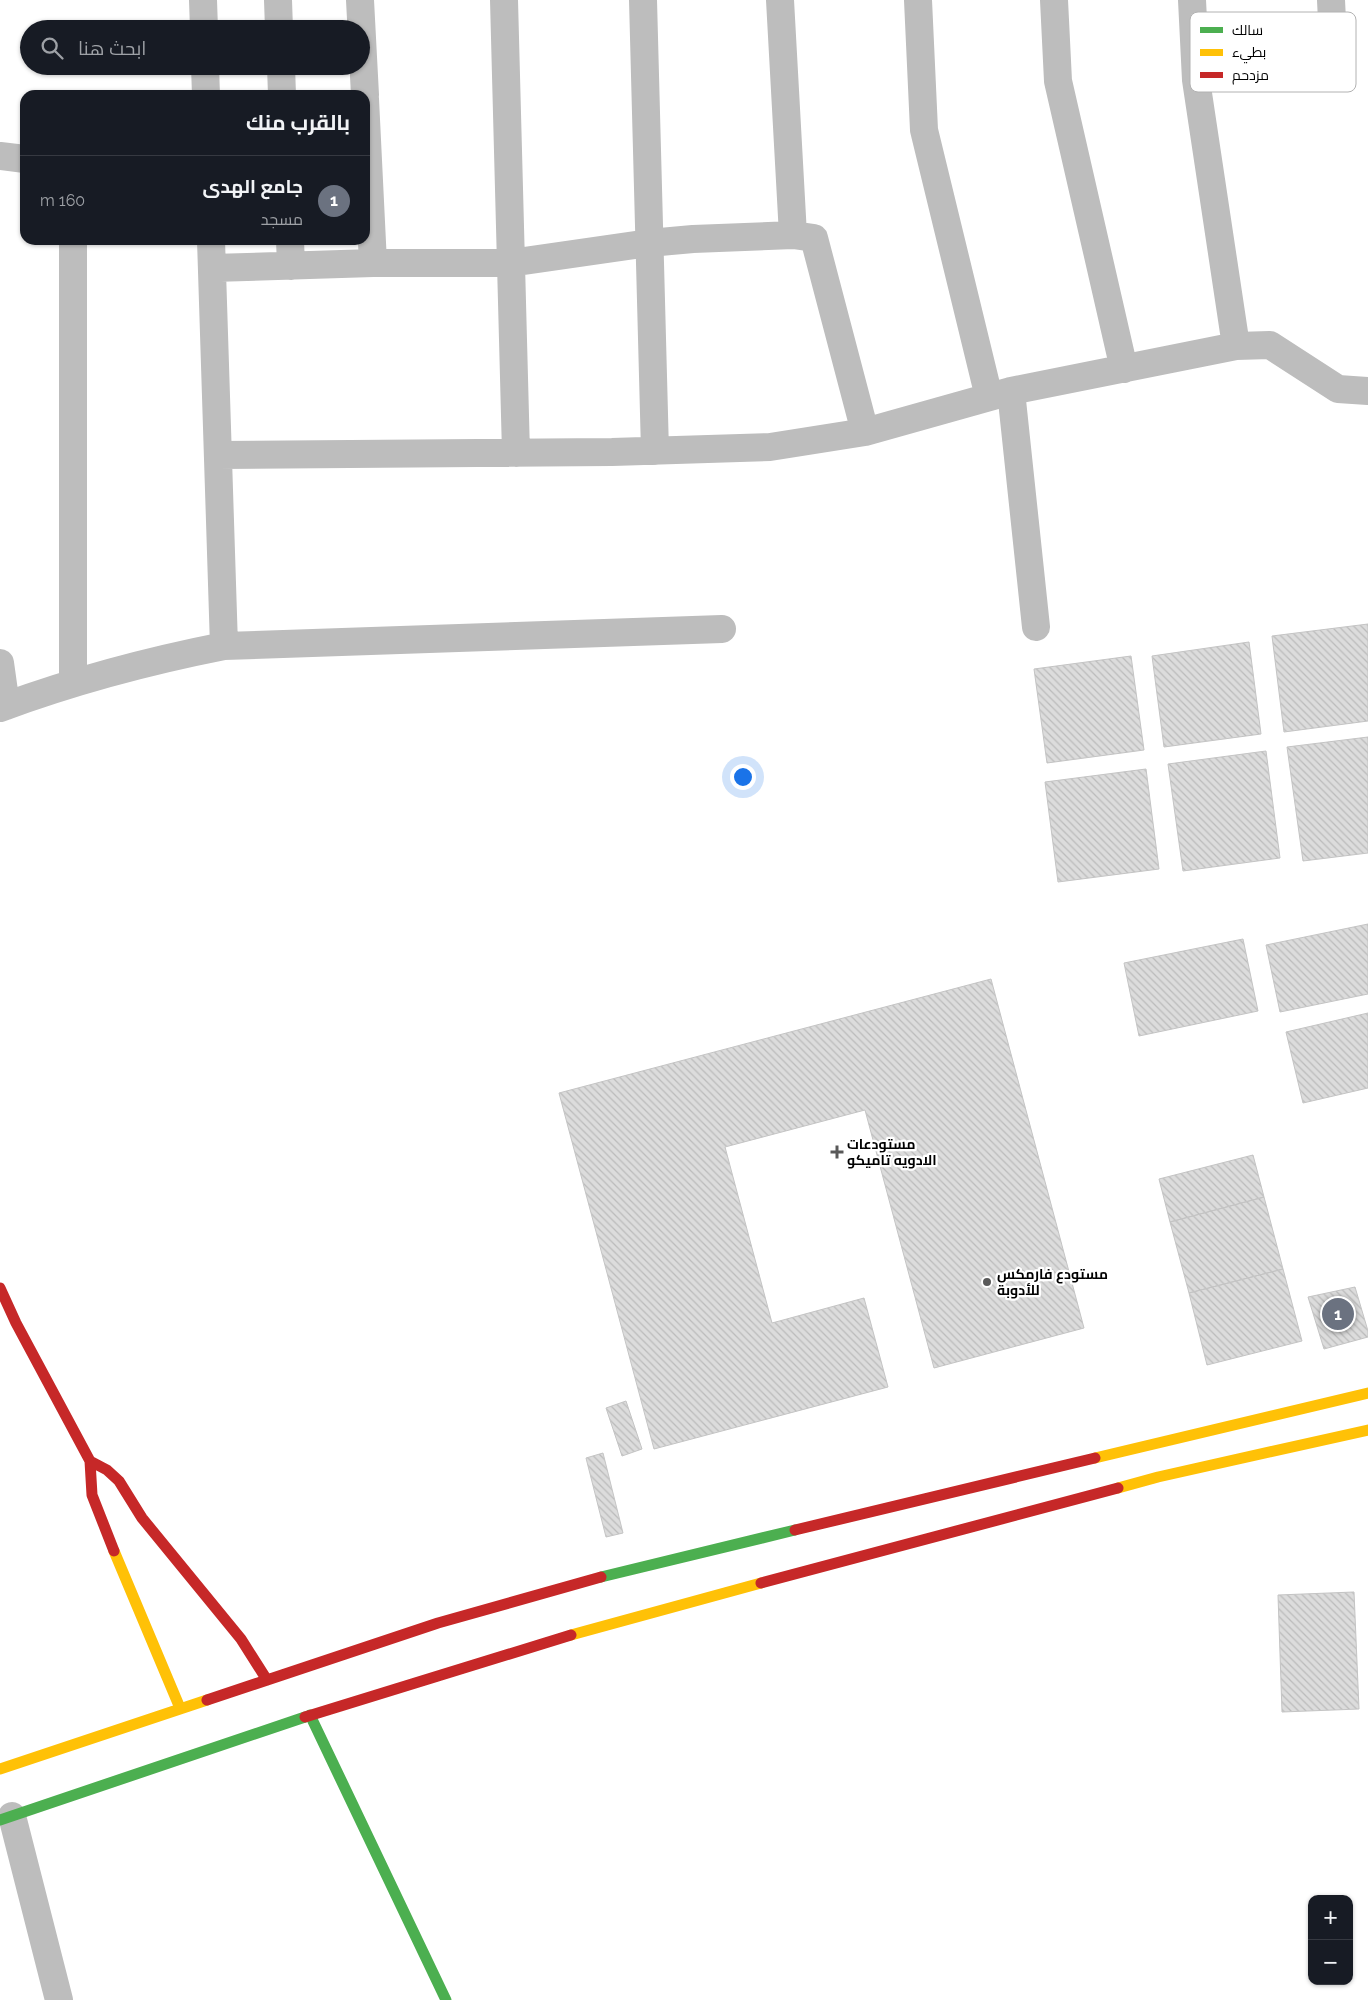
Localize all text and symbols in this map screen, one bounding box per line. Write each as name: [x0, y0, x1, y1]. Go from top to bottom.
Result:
legend: [1190, 12, 1356, 92]
search box: [20, 20, 370, 75]
text: سالك: [1232, 22, 1263, 38]
icon: search: [38, 34, 66, 62]
text: ابحث هنا: [78, 37, 146, 59]
text: بطيء: [1232, 44, 1266, 64]
text: مزدحم: [1232, 67, 1269, 85]
text: بالقرب منك: [246, 110, 350, 135]
text: جامع الهدى: [202, 175, 303, 197]
text: 160 m: [40, 191, 85, 210]
text: 1: [330, 191, 338, 210]
text: مسجد: [261, 210, 303, 229]
your location: [730, 764, 756, 790]
place label: مستودعات الادويه تاميكو: [847, 1136, 937, 1169]
marker: مستودعات الادويه تاميكو: [831, 1146, 843, 1158]
place label: مستودع فارمكس للأدوبة: [997, 1266, 1108, 1299]
marker: مستودع فارمكس للأدوبة: [981, 1276, 993, 1288]
pin: 1: [1322, 1295, 1354, 1333]
map controls: [1308, 1895, 1353, 1985]
button: +: [1308, 1895, 1353, 1940]
button: −: [1308, 1940, 1353, 1985]

